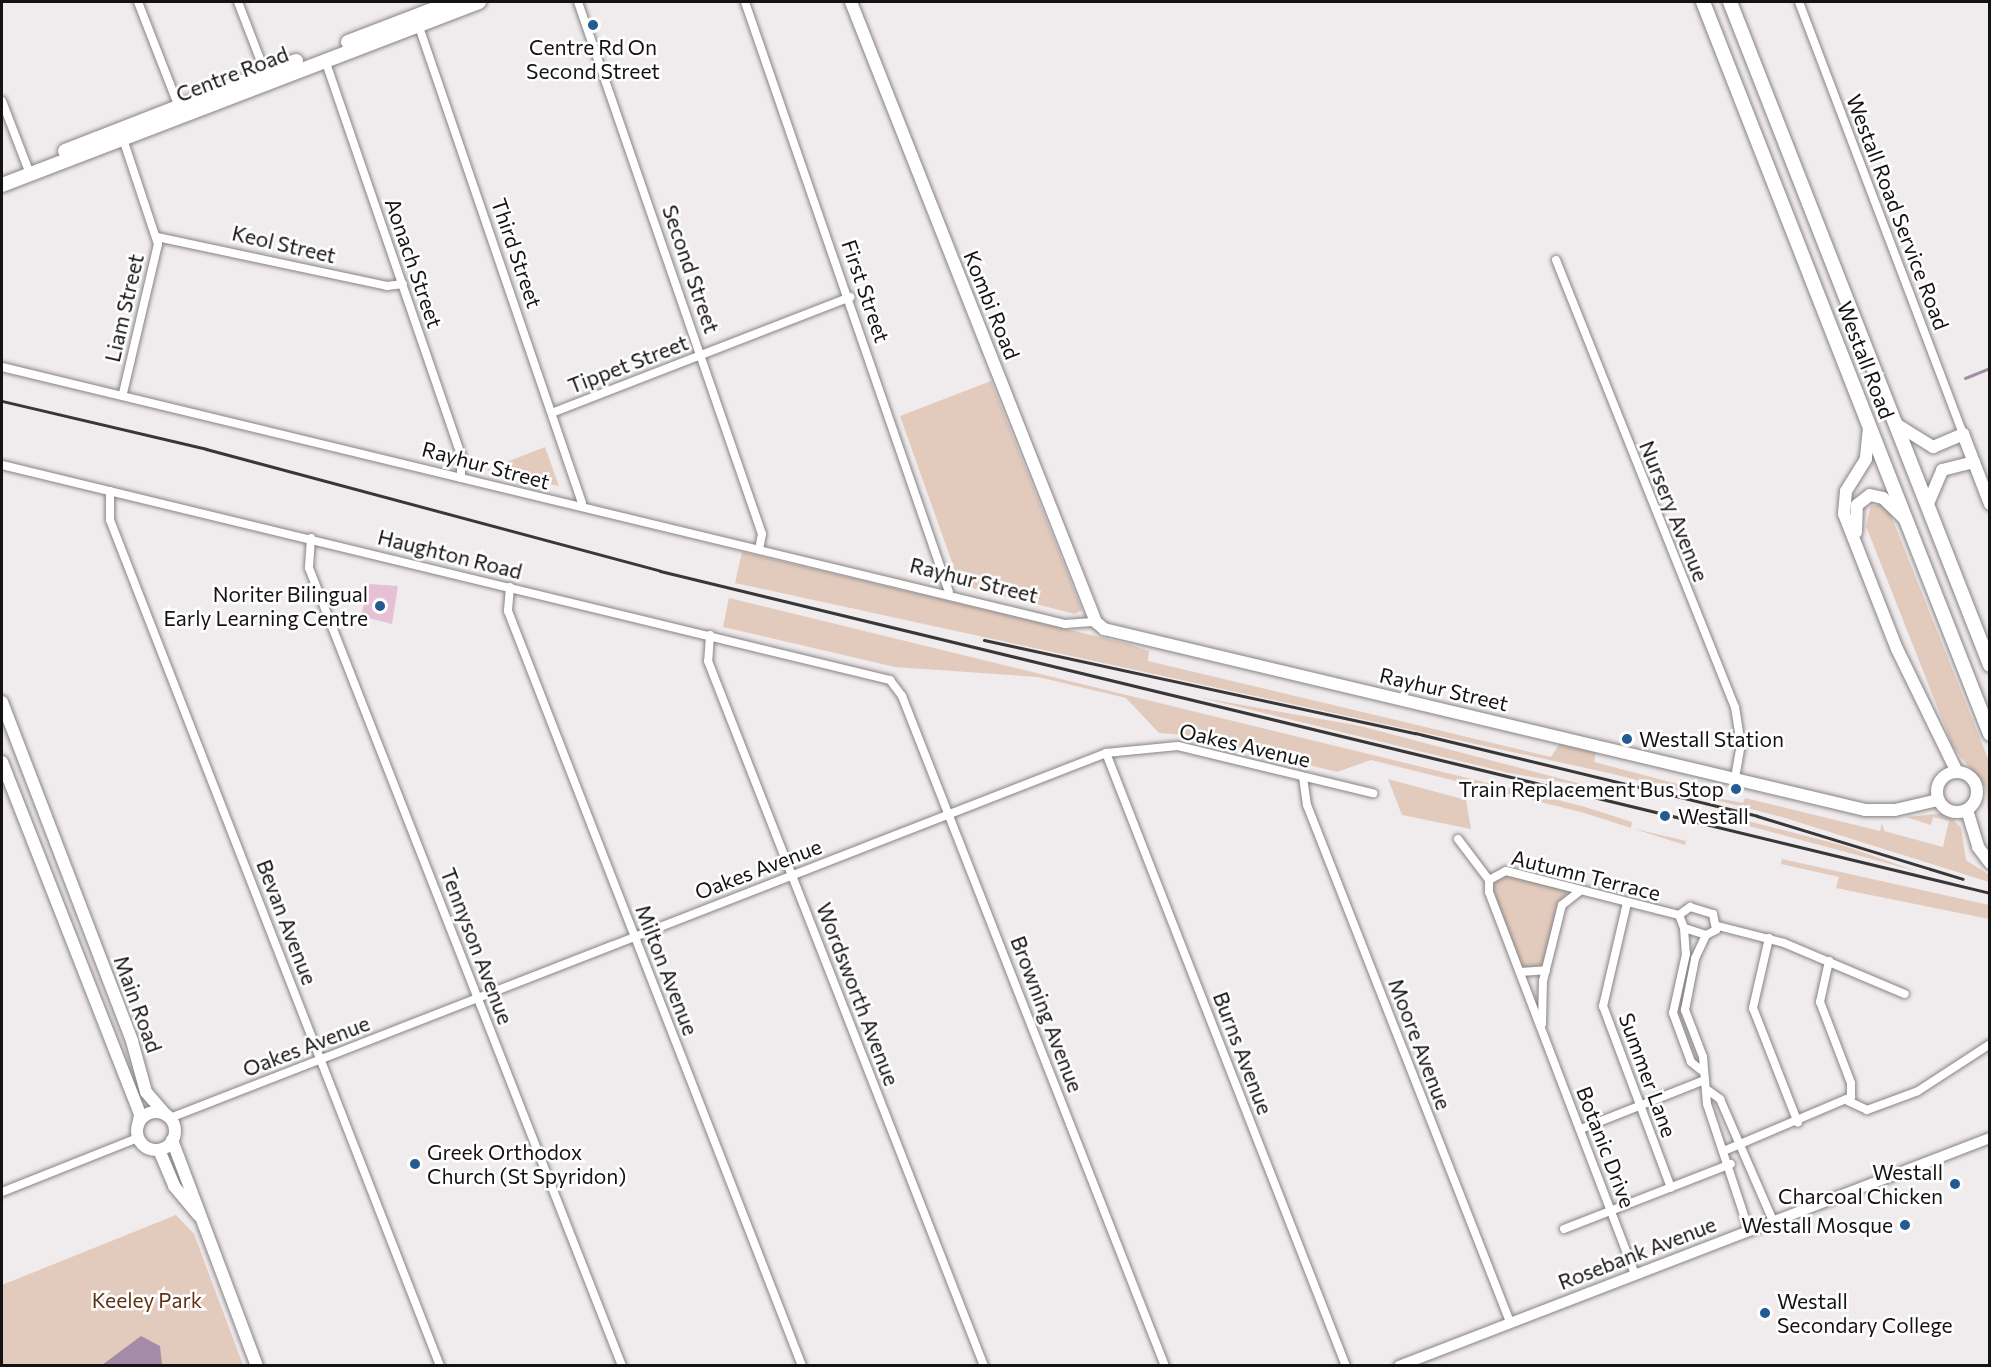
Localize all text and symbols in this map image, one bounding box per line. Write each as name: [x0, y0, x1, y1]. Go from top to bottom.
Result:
marker: Centre Rd On Second Street: [586, 18, 600, 32]
place label: Centre Rd On Second Street: [526, 34, 660, 84]
street label: Centre Road: [172, 41, 292, 107]
street label: Westall Road Service Road: [1841, 91, 1955, 333]
street label: Aonach Street: [380, 195, 448, 331]
street label: Third Street: [486, 195, 548, 311]
street label: Second Street: [657, 202, 725, 336]
street label: Keol Street: [230, 220, 338, 268]
street label: First Street: [837, 236, 895, 346]
street label: Kombi Road: [959, 247, 1025, 363]
street label: Liam Street: [99, 252, 149, 364]
street label: Westall Road: [1832, 298, 1900, 422]
street label: Tippet Street: [564, 330, 692, 398]
street label: Rayhur Street: [419, 436, 553, 494]
street label: Nursery Avenue: [1634, 437, 1714, 585]
street label: Haughton Road: [375, 524, 525, 584]
street label: Rayhur Street: [907, 552, 1041, 608]
place label: Noriter Bilingual Early Learning Centre: [163, 581, 368, 631]
marker: Noriter Bilingual Early Learning Centre: [373, 599, 387, 613]
street label: Rayhur Street: [1377, 662, 1511, 716]
street label: Oakes Avenue: [1177, 718, 1313, 772]
place label: Westall Station: [1639, 726, 1784, 752]
marker: Westall Station: [1620, 732, 1634, 746]
place label: Train Replacement Bus Stop: [1459, 776, 1724, 802]
marker: Train Replacement Bus Stop: [1729, 782, 1743, 796]
place label: Westall: [1678, 803, 1749, 829]
marker: Westall: [1656, 807, 1674, 825]
street label: Oakes Avenue: [691, 833, 825, 905]
street label: Autumn Terrace: [1509, 844, 1663, 906]
street label: Bevan Avenue: [252, 856, 322, 988]
street label: Tennyson Avenue: [436, 864, 518, 1028]
street label: Wordsworth Avenue: [811, 899, 905, 1089]
street label: Milton Avenue: [631, 901, 703, 1039]
street label: Browning Avenue: [1006, 932, 1088, 1096]
street label: Main Road: [109, 952, 167, 1056]
street label: Moore Avenue: [1383, 975, 1457, 1113]
street label: Burns Avenue: [1208, 988, 1278, 1118]
street label: Summer Lane: [1614, 1009, 1682, 1141]
street label: Oakes Avenue: [239, 1010, 373, 1082]
street label: Botanic Drive: [1571, 1083, 1641, 1211]
place label: Greek Orthodox Church (St Spyridon): [427, 1139, 626, 1189]
marker: Greek Orthodox Church (St Spyridon): [408, 1157, 422, 1171]
place label: Westall Charcoal Chicken: [1778, 1159, 1943, 1209]
marker: Westall Charcoal Chicken: [1948, 1177, 1962, 1191]
street label: Rosebank Avenue: [1554, 1211, 1720, 1295]
place label: Westall Mosque: [1741, 1212, 1893, 1238]
marker: Westall Mosque: [1898, 1218, 1912, 1232]
park label: Keeley Park: [92, 1287, 202, 1313]
place label: Westall Secondary College: [1777, 1288, 1953, 1338]
marker: Westall Secondary College: [1758, 1306, 1772, 1320]

